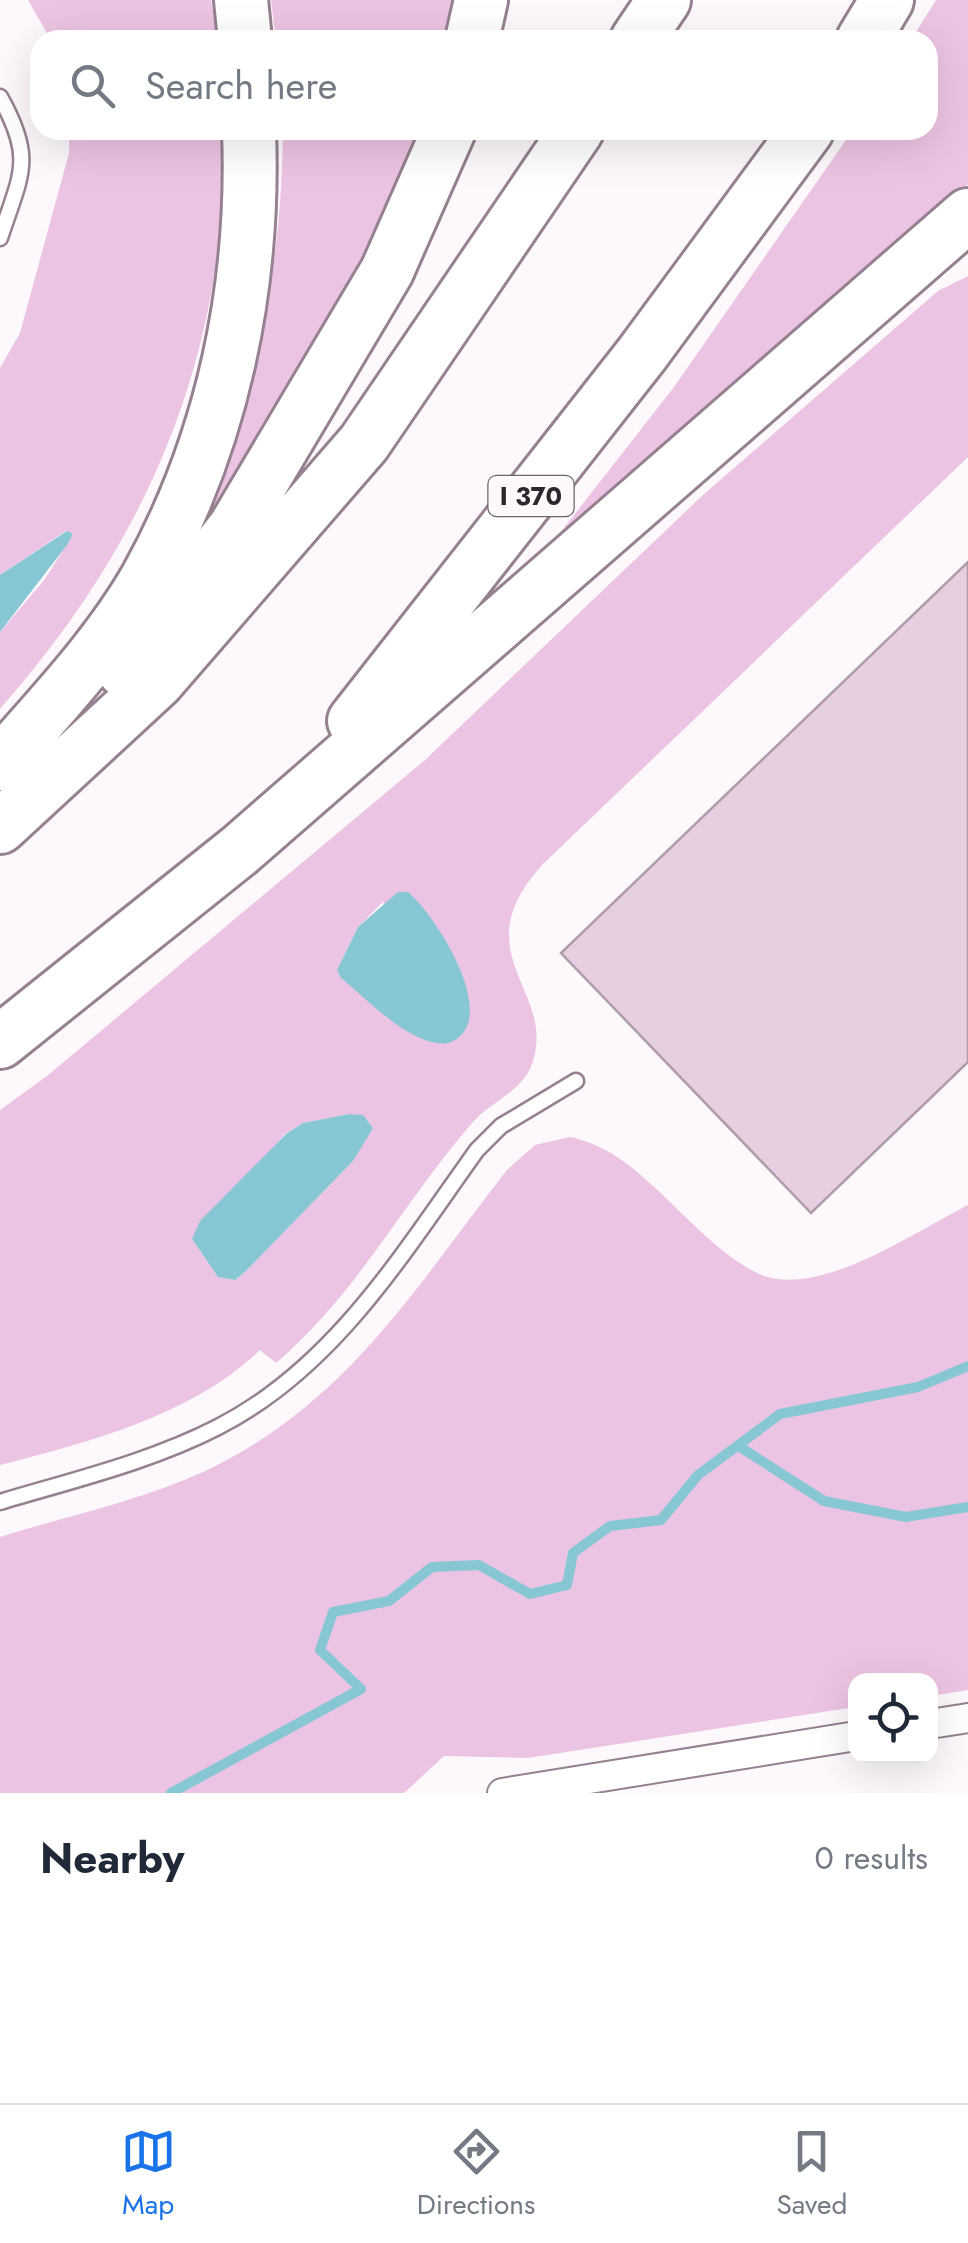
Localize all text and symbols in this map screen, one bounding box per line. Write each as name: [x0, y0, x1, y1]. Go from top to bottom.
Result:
search box: [30, 30, 938, 140]
icon: search: [65, 58, 120, 113]
text: Search here: [145, 58, 337, 113]
road number: I 370: [488, 476, 574, 516]
map controls: [848, 1673, 938, 1763]
button: locate: [848, 1673, 938, 1763]
text: Nearby: [40, 1828, 184, 1889]
text: 0 results: [815, 1835, 928, 1881]
tab: Map: [121, 2124, 176, 2225]
tab: Directions: [417, 2124, 535, 2225]
tab: Saved: [776, 2124, 847, 2225]

